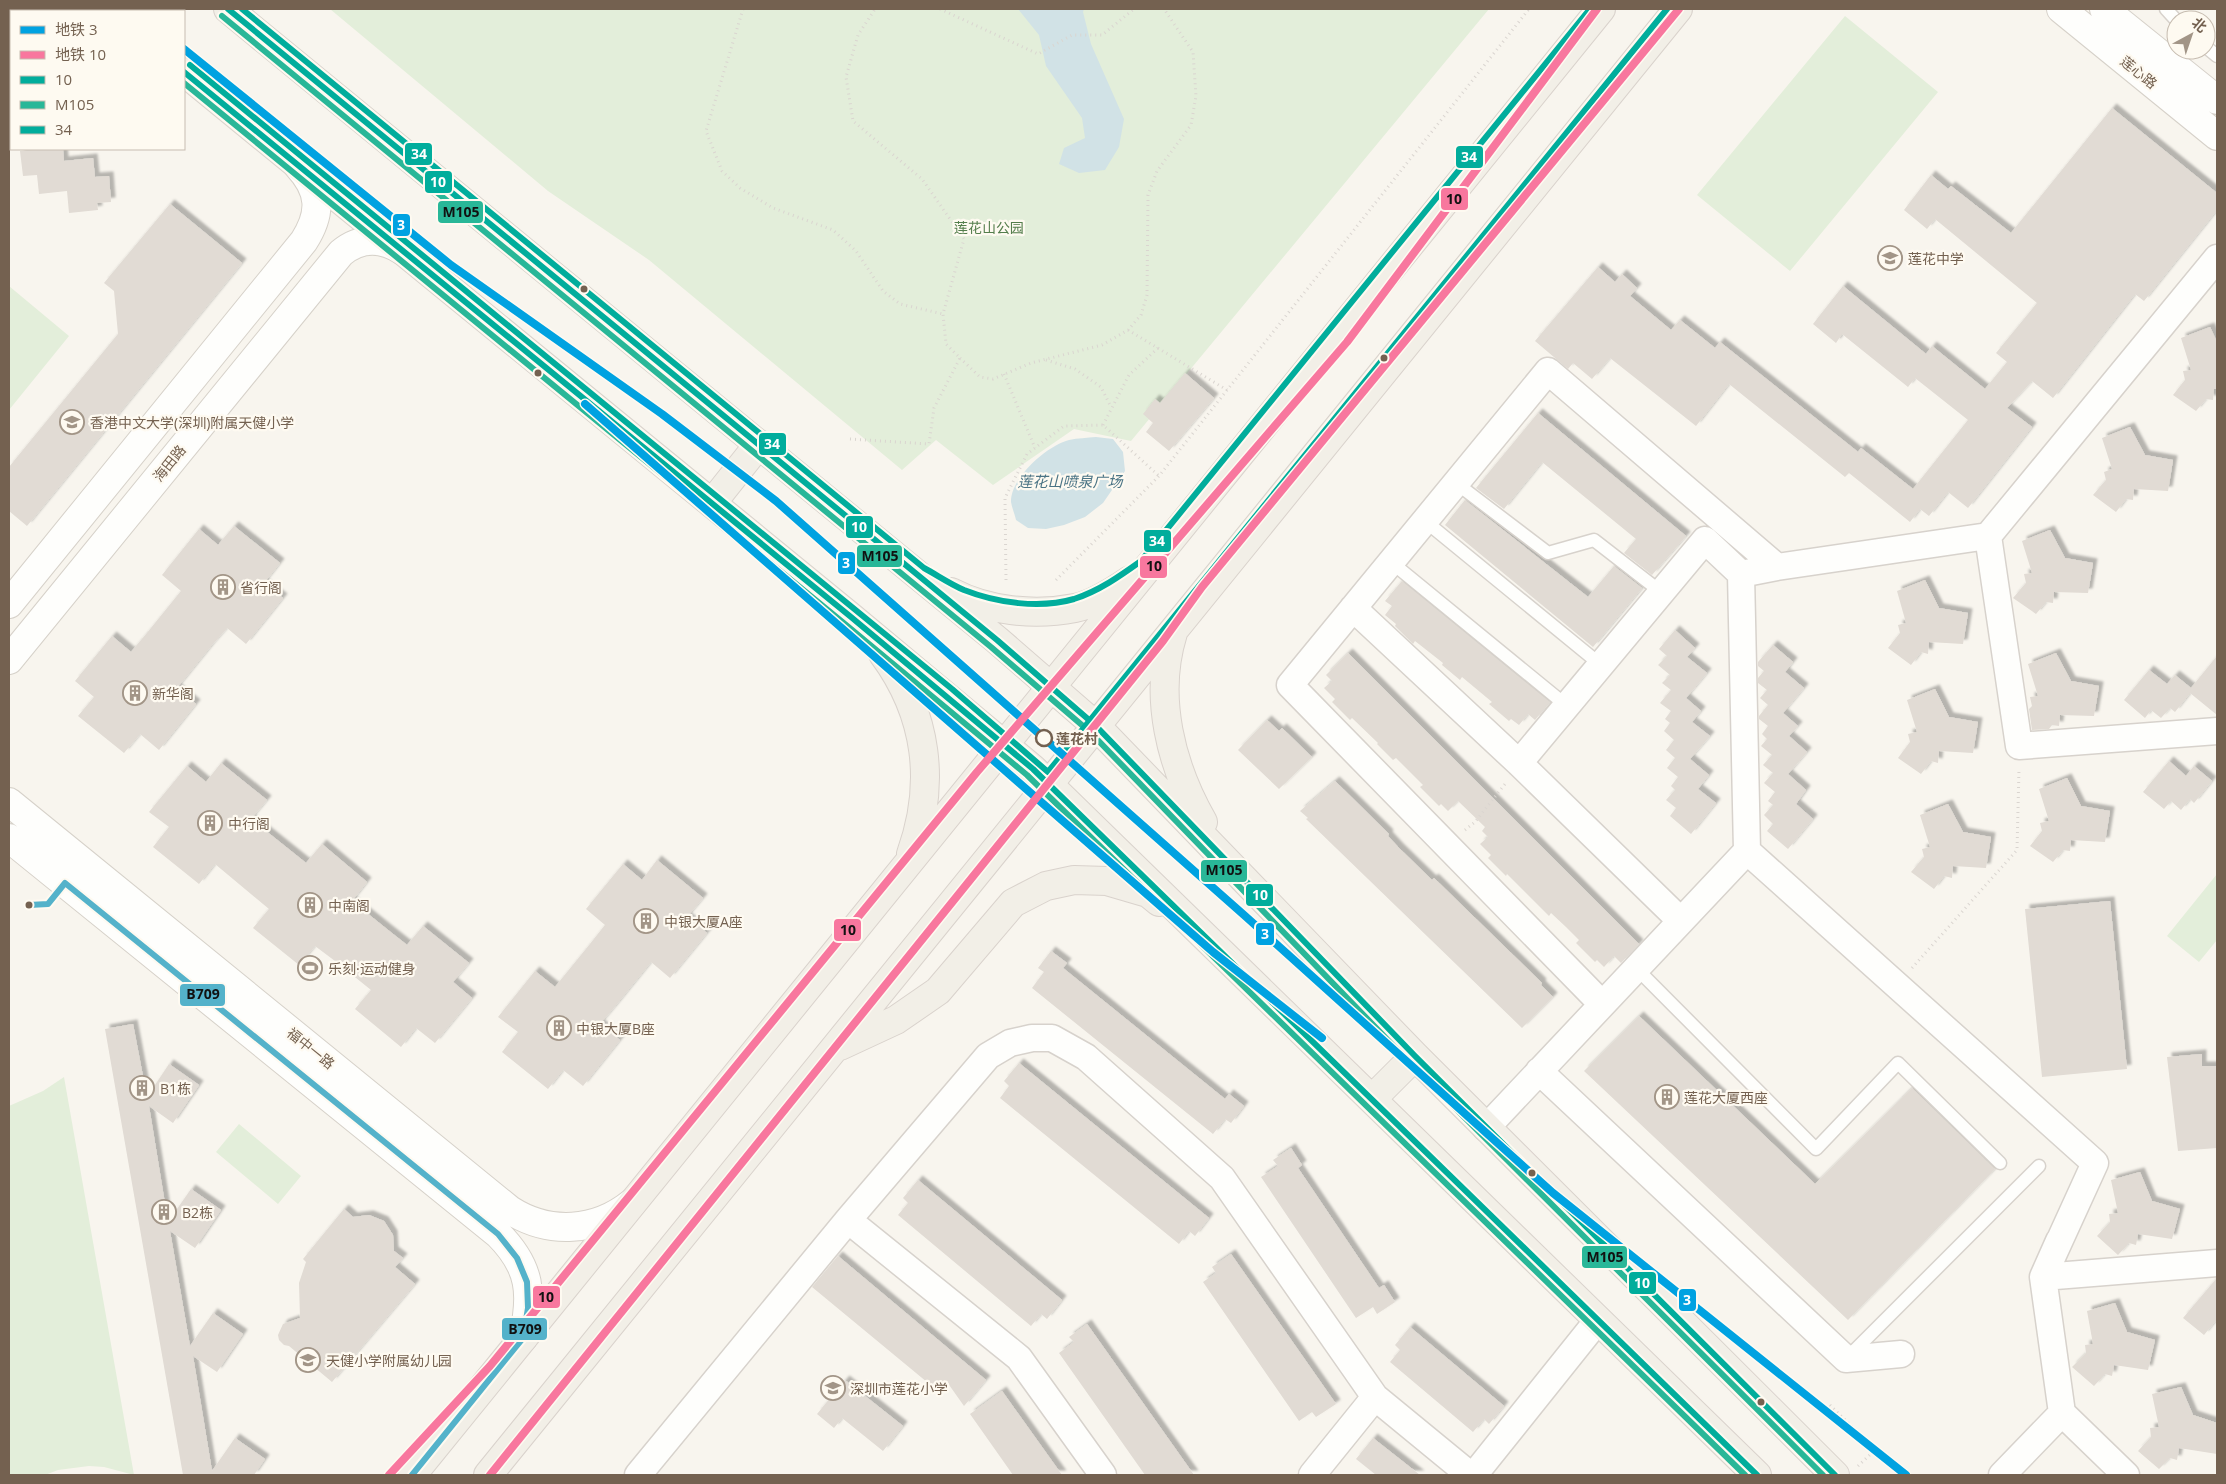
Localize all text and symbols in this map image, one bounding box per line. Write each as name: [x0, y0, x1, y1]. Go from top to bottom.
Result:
legend: [10, 10, 185, 150]
north arrow: [2166, 10, 2216, 60]
text: 北: [2188, 13, 2211, 36]
text: 地铁 3: [55, 19, 97, 39]
text: 地铁 10: [55, 44, 106, 64]
street label: 莲心路: [2117, 51, 2161, 93]
text: 10: [55, 69, 72, 89]
text: M105: [55, 94, 94, 114]
text: 34: [55, 119, 73, 139]
line badge: 34: [404, 142, 433, 166]
text: 34: [411, 144, 427, 163]
line badge: 34: [1455, 145, 1484, 169]
text: 34: [1461, 147, 1477, 166]
line badge: 10: [424, 170, 453, 194]
text: 10: [430, 172, 446, 191]
line badge: 10: [1440, 187, 1469, 211]
text: 10: [1446, 189, 1462, 208]
line badge: M105: [437, 200, 484, 224]
text: M105: [442, 202, 480, 221]
line badge: 3: [392, 213, 411, 237]
text: 3: [397, 215, 405, 234]
park label: 莲花山公园: [954, 218, 1024, 237]
school or university icon: 莲花中学: [1877, 245, 1903, 271]
place label: 莲花中学: [1908, 249, 1964, 268]
unlabelled marker: [579, 284, 589, 294]
unlabelled marker: [1379, 353, 1389, 363]
unlabelled marker: [533, 368, 543, 378]
school or university icon: 香港中文大学(深圳)附属天健小学: [59, 409, 85, 435]
place label: 香港中文大学(深圳)附属天健小学: [90, 413, 294, 432]
line badge: 34: [758, 432, 787, 456]
text: 34: [764, 434, 780, 453]
street label: 海田路: [148, 441, 190, 485]
water label: 莲花山喷泉广场: [1017, 471, 1124, 491]
line badge: 10: [845, 515, 874, 539]
text: 10: [851, 517, 867, 536]
line badge: 34: [1143, 529, 1172, 553]
text: 34: [1149, 531, 1165, 550]
line badge: M105: [856, 544, 903, 568]
text: M105: [861, 546, 899, 565]
line badge: 3: [837, 551, 856, 575]
text: 3: [842, 553, 850, 572]
line badge: 10: [1139, 555, 1168, 579]
text: 10: [1146, 556, 1162, 575]
building icon: 省行阁: [210, 574, 236, 600]
place label: 省行阁: [240, 578, 282, 597]
building icon: 新华阁: [122, 680, 148, 706]
place label: 新华阁: [152, 684, 194, 703]
marker: 莲花村: [1035, 729, 1053, 747]
place label: 莲花村: [1056, 729, 1098, 748]
building icon: 中行阁: [197, 810, 223, 836]
place label: 中行阁: [228, 814, 270, 833]
line badge: M105: [1200, 859, 1248, 883]
text: M105: [1205, 860, 1243, 879]
line badge: 10: [1245, 883, 1274, 907]
text: 10: [1252, 885, 1268, 904]
building icon: 中南阁: [297, 892, 323, 918]
place label: 中南阁: [328, 896, 370, 915]
unlabelled marker: [24, 900, 34, 910]
building icon: 中银大厦A座: [633, 908, 659, 934]
place label: 中银大厦A座: [664, 912, 743, 931]
line badge: 10: [833, 918, 862, 942]
text: 10: [840, 920, 856, 939]
line badge: 3: [1255, 922, 1275, 946]
text: 3: [1261, 924, 1269, 943]
sports icon: 乐刻·运动健身: [297, 955, 323, 981]
place label: 乐刻·运动健身: [328, 959, 416, 978]
line badge: B709: [179, 983, 226, 1007]
text: B709: [186, 984, 220, 1003]
building icon: 中银大厦B座: [546, 1015, 572, 1041]
place label: 中银大厦B座: [576, 1019, 655, 1038]
street label: 福中一路: [283, 1023, 339, 1073]
building icon: B1栋: [129, 1075, 155, 1101]
place label: B1栋: [160, 1079, 191, 1098]
building icon: 莲花大厦西座: [1654, 1084, 1680, 1110]
place label: 莲花大厦西座: [1684, 1088, 1768, 1107]
unlabelled marker: [1527, 1168, 1537, 1178]
building icon: B2栋: [151, 1199, 177, 1225]
place label: B2栋: [182, 1203, 213, 1222]
line badge: M105: [1581, 1245, 1628, 1269]
text: M105: [1586, 1247, 1624, 1266]
line badge: 10: [1628, 1271, 1657, 1295]
text: 10: [1634, 1273, 1650, 1292]
line badge: 10: [532, 1285, 561, 1309]
text: 10: [538, 1287, 554, 1306]
line badge: 3: [1678, 1288, 1697, 1312]
text: 3: [1683, 1290, 1691, 1309]
line badge: B709: [501, 1317, 548, 1341]
text: B709: [508, 1319, 542, 1338]
school or university icon: 天健小学附属幼儿园: [295, 1347, 321, 1373]
place label: 天健小学附属幼儿园: [326, 1351, 452, 1370]
school or university icon: 深圳市莲花小学: [820, 1375, 846, 1401]
place label: 深圳市莲花小学: [850, 1379, 948, 1398]
unlabelled marker: [1756, 1397, 1766, 1407]

